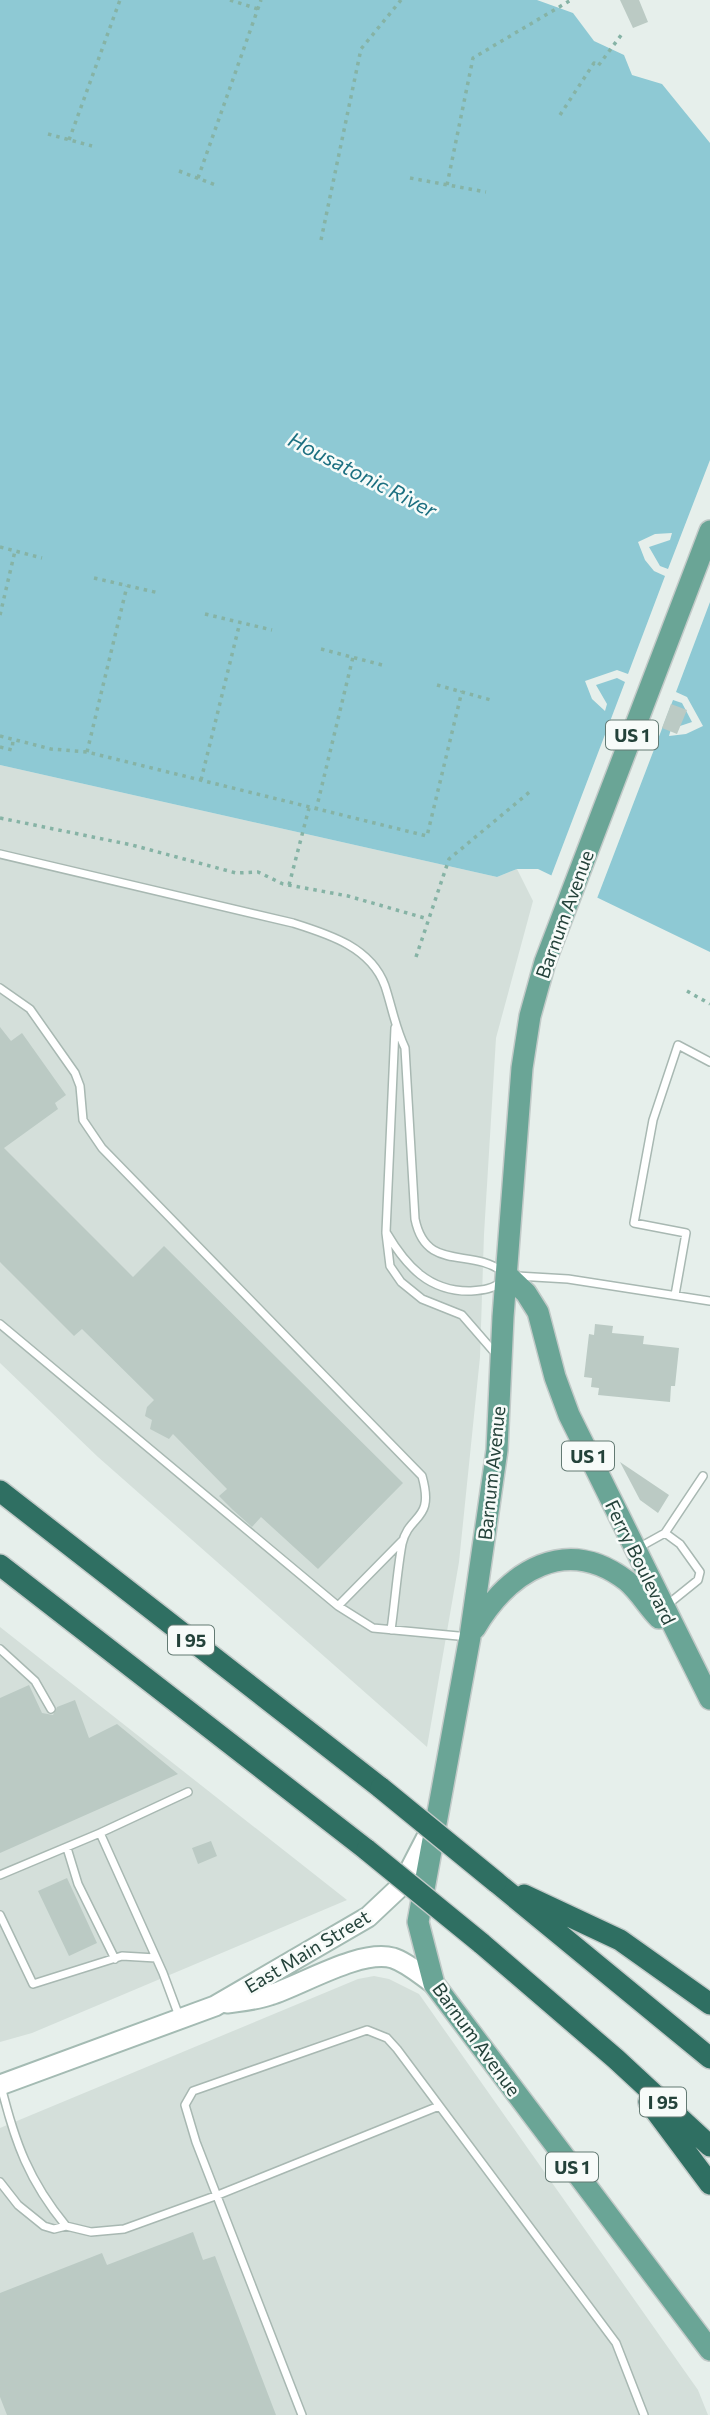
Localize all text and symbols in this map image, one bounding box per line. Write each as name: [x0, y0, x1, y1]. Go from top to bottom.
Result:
water label: Housatonic River: [285, 426, 442, 522]
road number: US 1: [606, 720, 658, 750]
street label: Barnum Avenue: [530, 847, 598, 981]
street label: Barnum Avenue: [473, 1405, 509, 1541]
road number: US 1: [562, 1442, 614, 1470]
street label: Ferry Boulevard: [601, 1496, 681, 1628]
road number: I 95: [168, 1625, 214, 1654]
street label: East Main Street: [240, 1904, 374, 1998]
street label: Barnum Avenue: [428, 1978, 526, 2100]
road number: I 95: [640, 2088, 686, 2116]
road number: US 1: [546, 2152, 598, 2182]

